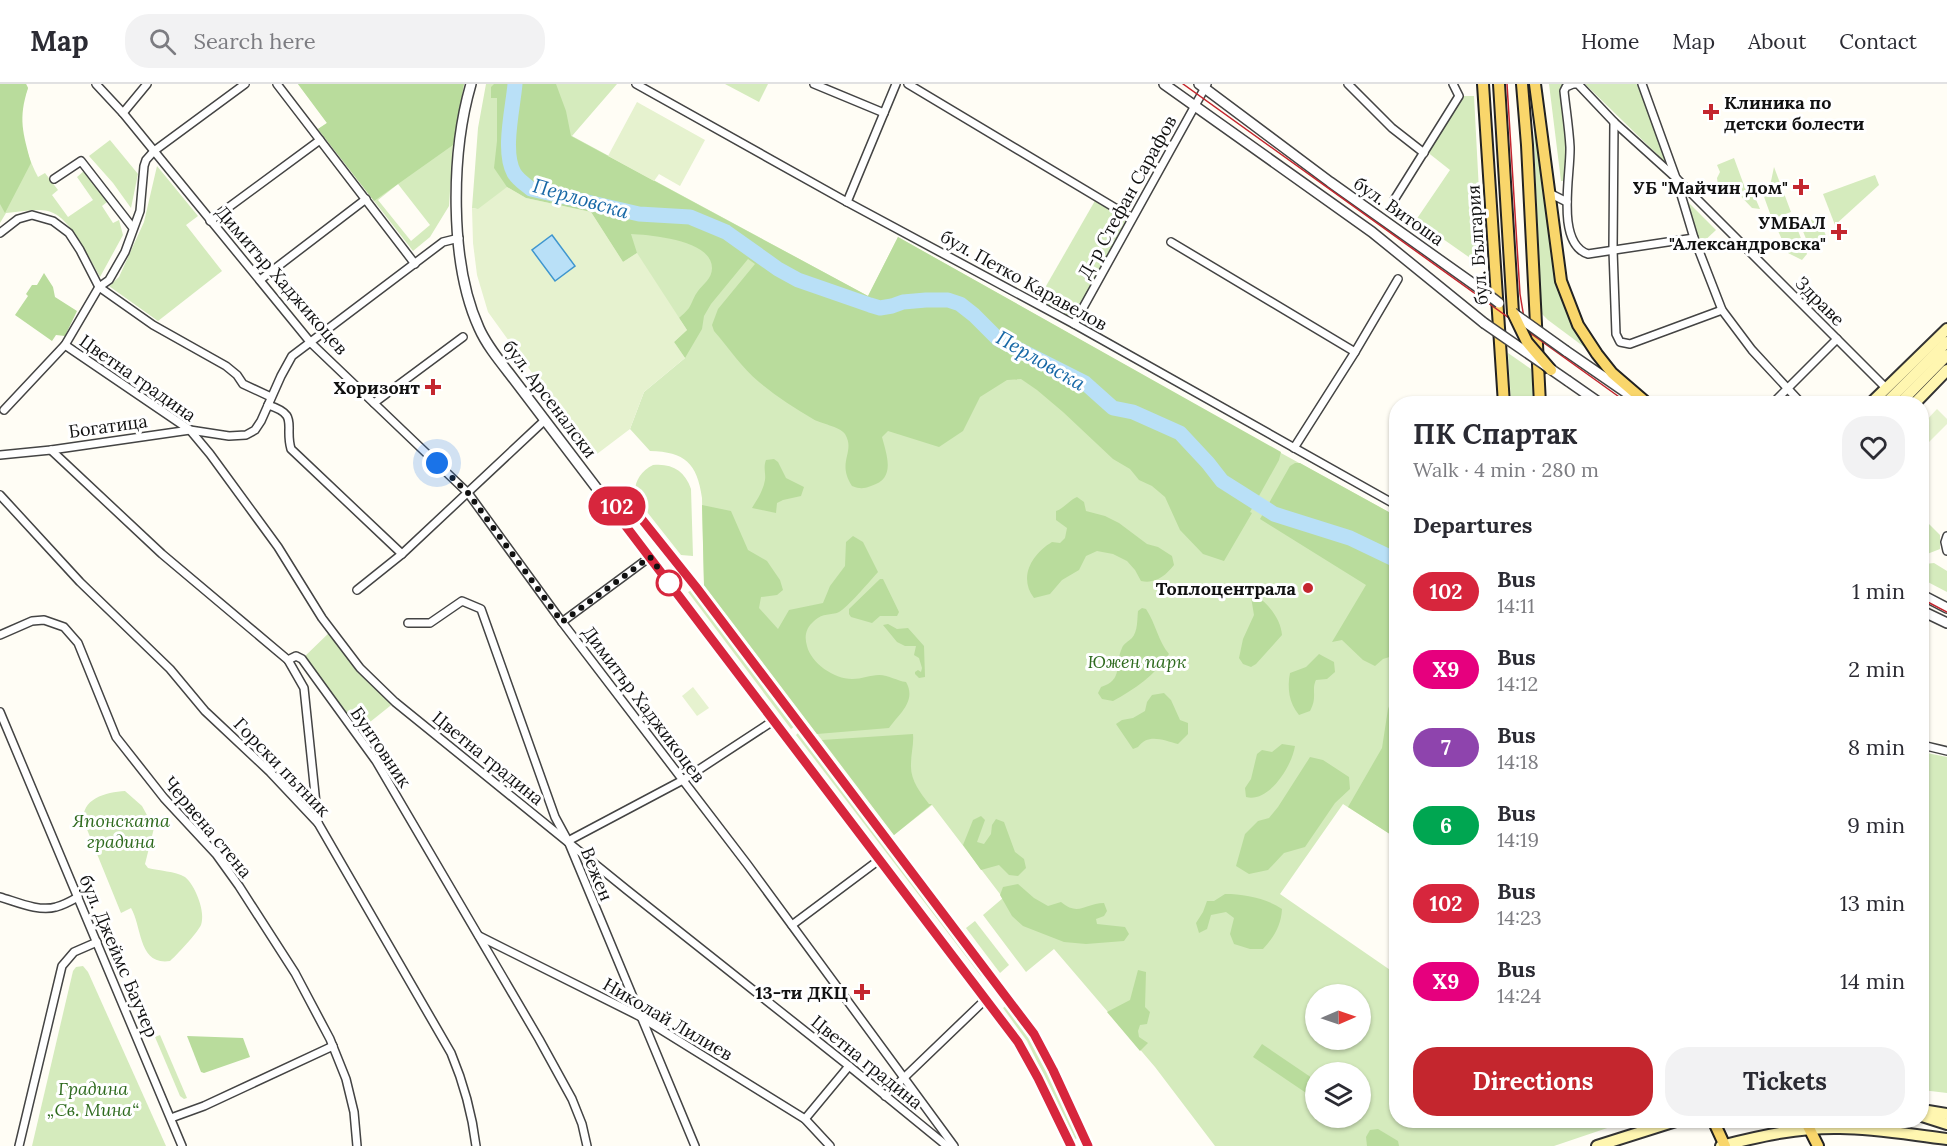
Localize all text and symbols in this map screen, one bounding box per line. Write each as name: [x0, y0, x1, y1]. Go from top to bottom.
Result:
search box: [125, 14, 545, 68]
text: Map: [30, 23, 89, 59]
icon: search: [146, 25, 179, 58]
text: Search here: [194, 27, 316, 55]
text: Home: [1581, 28, 1639, 55]
text: Map: [1672, 28, 1715, 55]
text: About: [1748, 28, 1806, 55]
text: Contact: [1839, 28, 1917, 55]
place label: Клиника по детски болести: [1724, 91, 1865, 135]
marker: Клиника по детски болести: [1702, 103, 1720, 121]
street label: Д-р Стефан Сарафов: [1073, 111, 1181, 283]
street label: бул. Витоша: [1349, 171, 1449, 251]
water label: Перловска: [530, 172, 632, 224]
place label: УБ "Майчин дом": [1633, 176, 1788, 199]
marker: УБ "Майчин дом": [1792, 178, 1810, 196]
street label: бул. България: [1461, 184, 1493, 306]
street label: Димитър Хаджикоцев: [211, 201, 353, 359]
place label: УМБАЛ "Александровска": [1669, 211, 1826, 255]
marker: УМБАЛ "Александровска": [1830, 223, 1848, 241]
street label: бул. Петко Каравелов: [937, 225, 1111, 335]
street label: Здраве: [1790, 271, 1850, 331]
water label: Перловска: [992, 324, 1090, 396]
street label: Цветна градина: [75, 329, 201, 427]
street label: бул. Арсеналски: [498, 335, 602, 463]
place label: Хоризонт: [334, 376, 421, 399]
marker: Хоризонт: [424, 378, 442, 396]
street label: Богатица: [67, 409, 149, 443]
text: ПК Спартак: [1413, 416, 1578, 452]
button: heart: [1842, 416, 1905, 479]
your location: [422, 448, 452, 478]
text: Walk · 4 min · 280 m: [1413, 457, 1599, 482]
line badge: 102: [582, 486, 652, 526]
text: 102: [600, 493, 634, 520]
text: Departures: [1413, 511, 1532, 539]
text: Bus: [1497, 565, 1536, 593]
unlabelled marker: [656, 570, 682, 596]
place label: Топлоцентрала: [1156, 577, 1297, 600]
text: 1 min: [1852, 577, 1905, 605]
text: 102: [1429, 578, 1463, 605]
marker: Топлоцентрала: [1301, 581, 1315, 595]
text: 14:11: [1497, 593, 1535, 618]
street label: Димитър Хаджикоцев: [578, 621, 710, 787]
text: Bus: [1497, 643, 1536, 671]
park label: Южен парк: [1087, 650, 1187, 673]
text: 2 min: [1848, 655, 1905, 683]
text: Х9: [1433, 656, 1459, 683]
text: 14:12: [1497, 671, 1538, 696]
street label: Бунтовник: [345, 702, 417, 792]
street label: Цветна градина: [427, 706, 549, 810]
street label: Горски пътник: [229, 713, 335, 822]
text: Bus: [1497, 721, 1536, 749]
text: 8 min: [1848, 733, 1905, 761]
text: 7: [1441, 734, 1451, 761]
text: 14:18: [1497, 749, 1539, 774]
street label: Червена стена: [159, 771, 257, 883]
text: Bus: [1497, 799, 1536, 827]
park label: Японската градина: [72, 809, 170, 853]
text: 9 min: [1847, 811, 1905, 839]
text: 6: [1440, 812, 1452, 839]
text: 14:19: [1497, 827, 1539, 852]
street label: Вежен: [576, 844, 618, 904]
street label: бул. Джеймс Баучер: [74, 871, 164, 1041]
text: Bus: [1497, 877, 1536, 905]
text: 13 min: [1840, 889, 1905, 917]
text: 102: [1429, 890, 1463, 917]
text: 14:23: [1497, 905, 1542, 930]
text: Bus: [1497, 955, 1536, 983]
text: 14 min: [1840, 967, 1905, 995]
text: Х9: [1433, 968, 1459, 995]
street label: Николай Лилиев: [599, 973, 737, 1065]
place label: 13-ти ДКЦ: [755, 981, 848, 1004]
marker: 13-ти ДКЦ: [853, 983, 871, 1001]
text: 14:24: [1497, 983, 1541, 1008]
north arrow: [1305, 984, 1371, 1050]
map controls: [1305, 984, 1371, 1128]
street label: Цветна градина: [806, 1010, 928, 1114]
button: Directions: [1413, 1047, 1653, 1116]
button: Tickets: [1665, 1047, 1905, 1116]
button: layers: [1305, 1062, 1371, 1128]
park label: Градина „Св. Мина“: [47, 1077, 139, 1121]

